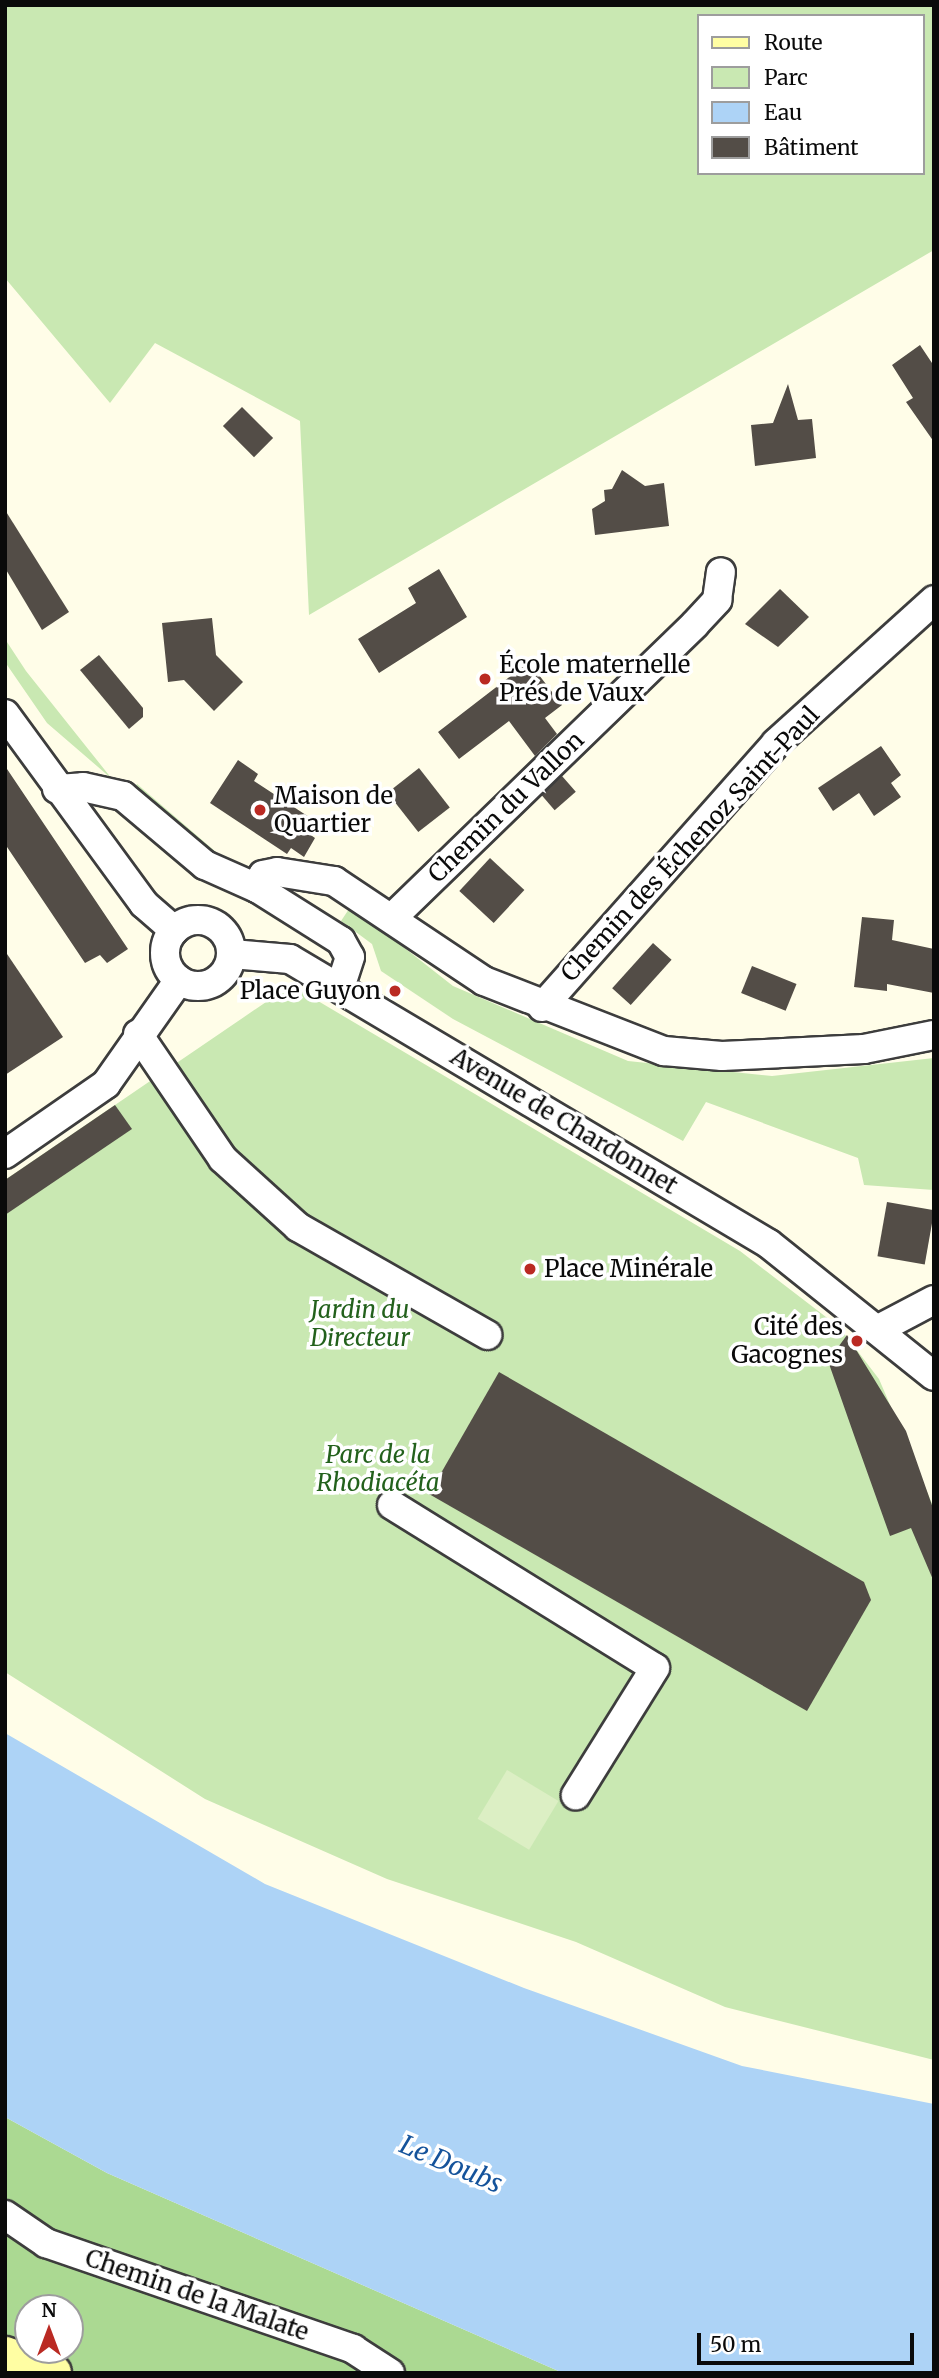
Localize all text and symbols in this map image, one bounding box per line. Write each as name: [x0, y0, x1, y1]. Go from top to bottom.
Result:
legend: [698, 14, 925, 175]
text: Route: [764, 29, 822, 56]
text: Parc: [764, 64, 808, 91]
text: Eau: [764, 99, 802, 126]
text: Bâtiment: [764, 134, 858, 161]
place label: École maternelle Prés de Vaux: [499, 651, 690, 707]
marker: École maternelle Prés de Vaux: [477, 671, 493, 687]
street label: Chemin des Échenoz Saint-Paul: [555, 701, 825, 987]
street label: Chemin du Vallon: [422, 726, 590, 888]
place label: Maison de Quartier: [274, 782, 393, 838]
marker: Maison de Quartier: [252, 802, 268, 818]
place label: Place Guyon: [240, 977, 381, 1005]
marker: Place Guyon: [387, 983, 403, 999]
street label: Avenue de Chardonnet: [445, 1042, 683, 1200]
place label: Place Minérale: [544, 1255, 713, 1283]
marker: Place Minérale: [522, 1261, 538, 1277]
park label: Jardin du Directeur: [310, 1296, 410, 1352]
place label: Cité des Gacognes: [731, 1313, 843, 1369]
marker: Cité des Gacognes: [849, 1333, 865, 1349]
park label: Parc de la Rhodiacéta: [317, 1441, 439, 1497]
water label: Le Doubs: [395, 2129, 507, 2199]
street label: Chemin de la Malate: [82, 2243, 312, 2347]
north arrow: [14, 2294, 84, 2364]
text: N: [41, 2298, 57, 2322]
scale bar: [701, 2318, 918, 2362]
text: 50 m: [710, 2331, 761, 2358]

